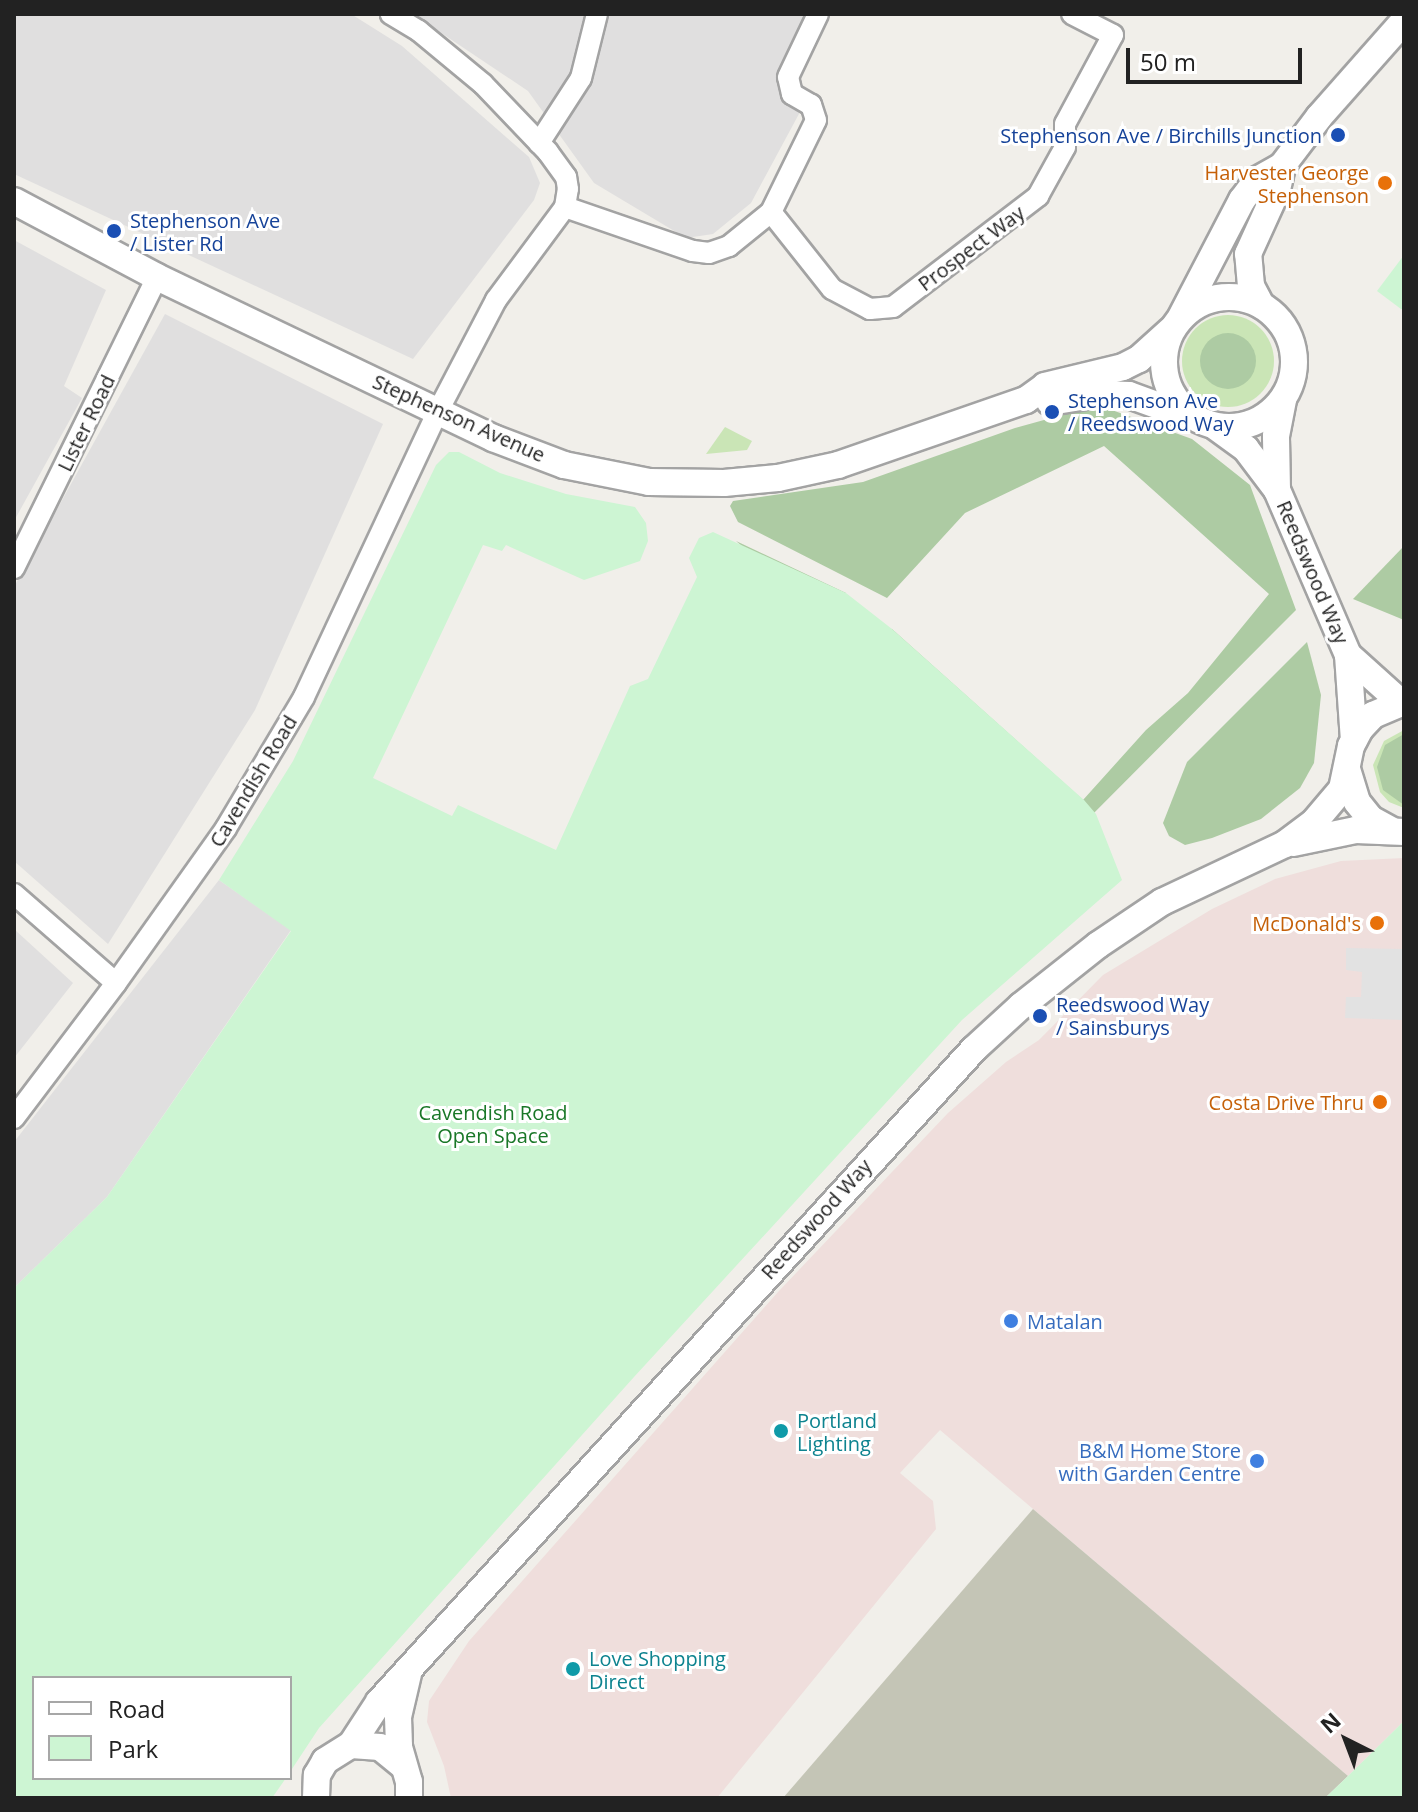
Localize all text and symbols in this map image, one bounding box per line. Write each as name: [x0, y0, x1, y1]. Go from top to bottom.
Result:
scale bar: [1130, 32, 1306, 82]
text: 50 m: [1140, 45, 1196, 78]
place label: Stephenson Ave / Birchills Junction: [1000, 123, 1322, 147]
marker: Stephenson Ave / Birchills Junction: [1329, 126, 1347, 144]
place label: Harvester George Stephenson: [1204, 160, 1369, 207]
marker: Harvester George Stephenson: [1376, 174, 1394, 192]
street label: Prospect Way: [913, 200, 1029, 296]
place label: Stephenson Ave / Lister Rd: [130, 208, 280, 255]
marker: Stephenson Ave / Lister Rd: [105, 222, 123, 240]
street label: Stephenson Avenue: [369, 369, 549, 467]
street label: Lister Road: [52, 371, 120, 475]
place label: Stephenson Ave / Reedswood Way: [1068, 388, 1234, 435]
marker: Stephenson Ave / Reedswood Way: [1043, 403, 1061, 421]
street label: Reedswood Way: [1272, 497, 1354, 647]
street label: Cavendish Road: [204, 711, 302, 851]
place label: McDonald's: [1252, 911, 1361, 935]
marker: McDonald's: [1368, 914, 1386, 932]
place label: Reedswood Way / Sainsburys: [1056, 992, 1209, 1039]
marker: Reedswood Way / Sainsburys: [1031, 1007, 1049, 1025]
place label: Costa Drive Thru: [1209, 1090, 1364, 1114]
marker: Costa Drive Thru: [1371, 1093, 1389, 1111]
park label: Cavendish Road Open Space: [418, 1100, 568, 1147]
street label: Reedswood Way: [756, 1154, 876, 1284]
place label: Matalan: [1027, 1309, 1103, 1333]
marker: Matalan: [1002, 1312, 1020, 1330]
place label: Portland Lighting: [797, 1408, 877, 1455]
marker: Portland Lighting: [772, 1422, 790, 1440]
place label: B&M Home Store with Garden Centre: [1058, 1438, 1241, 1485]
marker: B&M Home Store with Garden Centre: [1248, 1452, 1266, 1470]
place label: Love Shopping Direct: [589, 1646, 726, 1693]
marker: Love Shopping Direct: [564, 1660, 582, 1678]
legend: [32, 1676, 292, 1780]
text: Road: [108, 1692, 165, 1725]
north arrow: [1306, 1700, 1386, 1780]
text: N: [1313, 1705, 1347, 1739]
text: Park: [108, 1732, 158, 1765]

